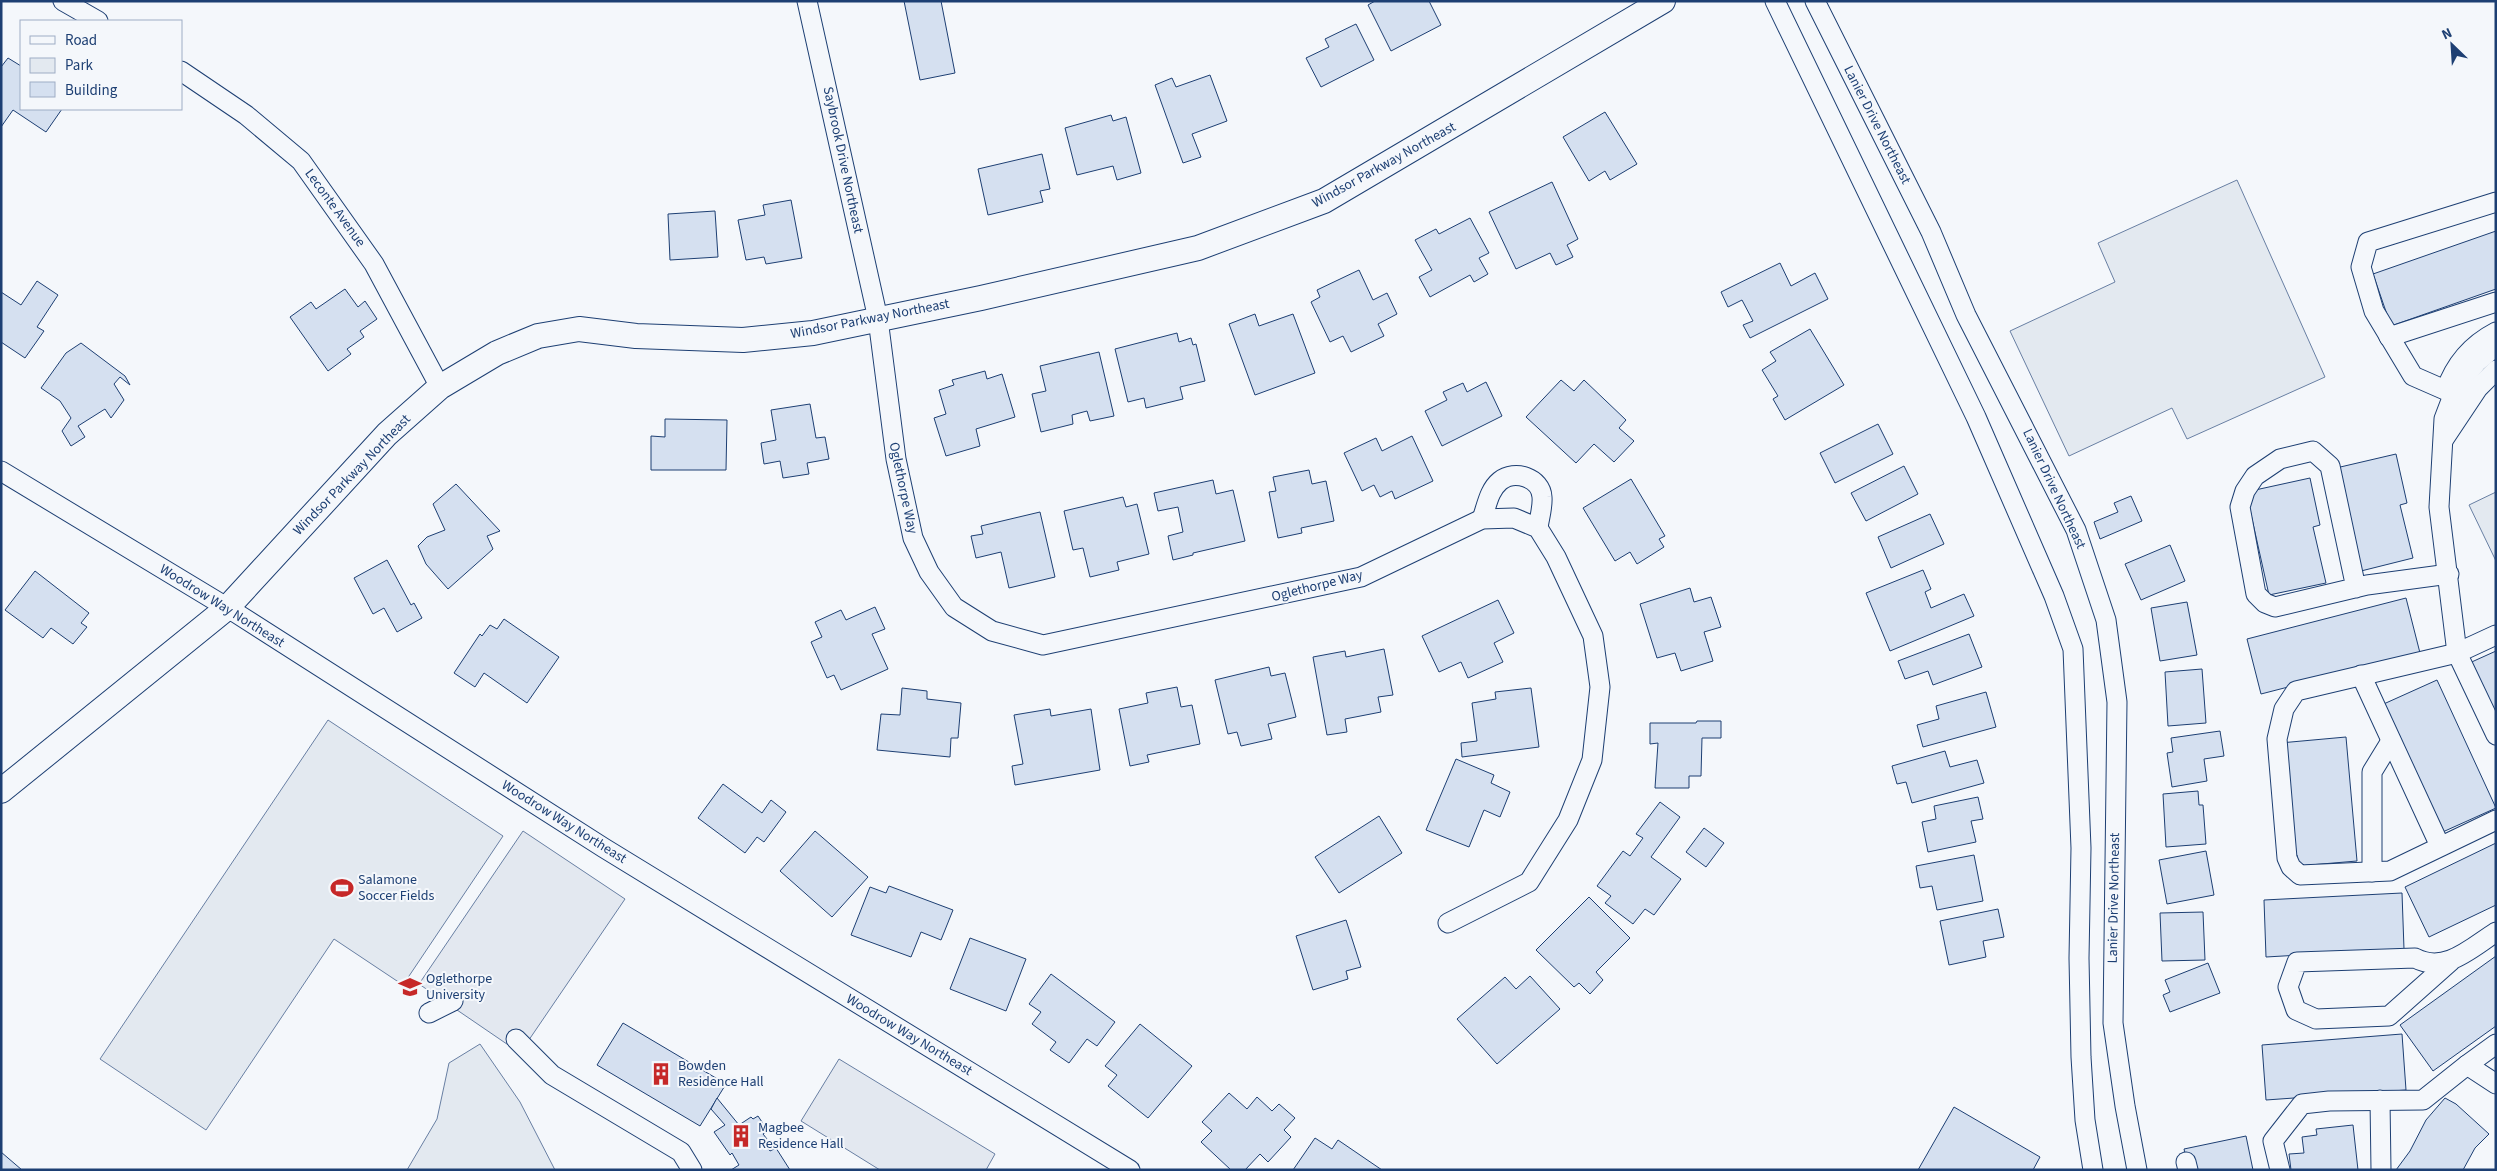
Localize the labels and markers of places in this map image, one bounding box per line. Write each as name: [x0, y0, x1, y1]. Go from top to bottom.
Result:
place label: Salamone Soccer Fields: [358, 870, 434, 906]
sports icon: Salamone Soccer Fields: [329, 875, 355, 901]
place label: Oglethorpe University: [426, 969, 492, 1005]
school or university icon: Oglethorpe University: [397, 974, 423, 1000]
place label: Bowden Residence Hall: [678, 1056, 764, 1092]
building icon: Bowden Residence Hall: [648, 1061, 674, 1087]
place label: Magbee Residence Hall: [758, 1118, 844, 1154]
building icon: Magbee Residence Hall: [728, 1123, 754, 1149]

